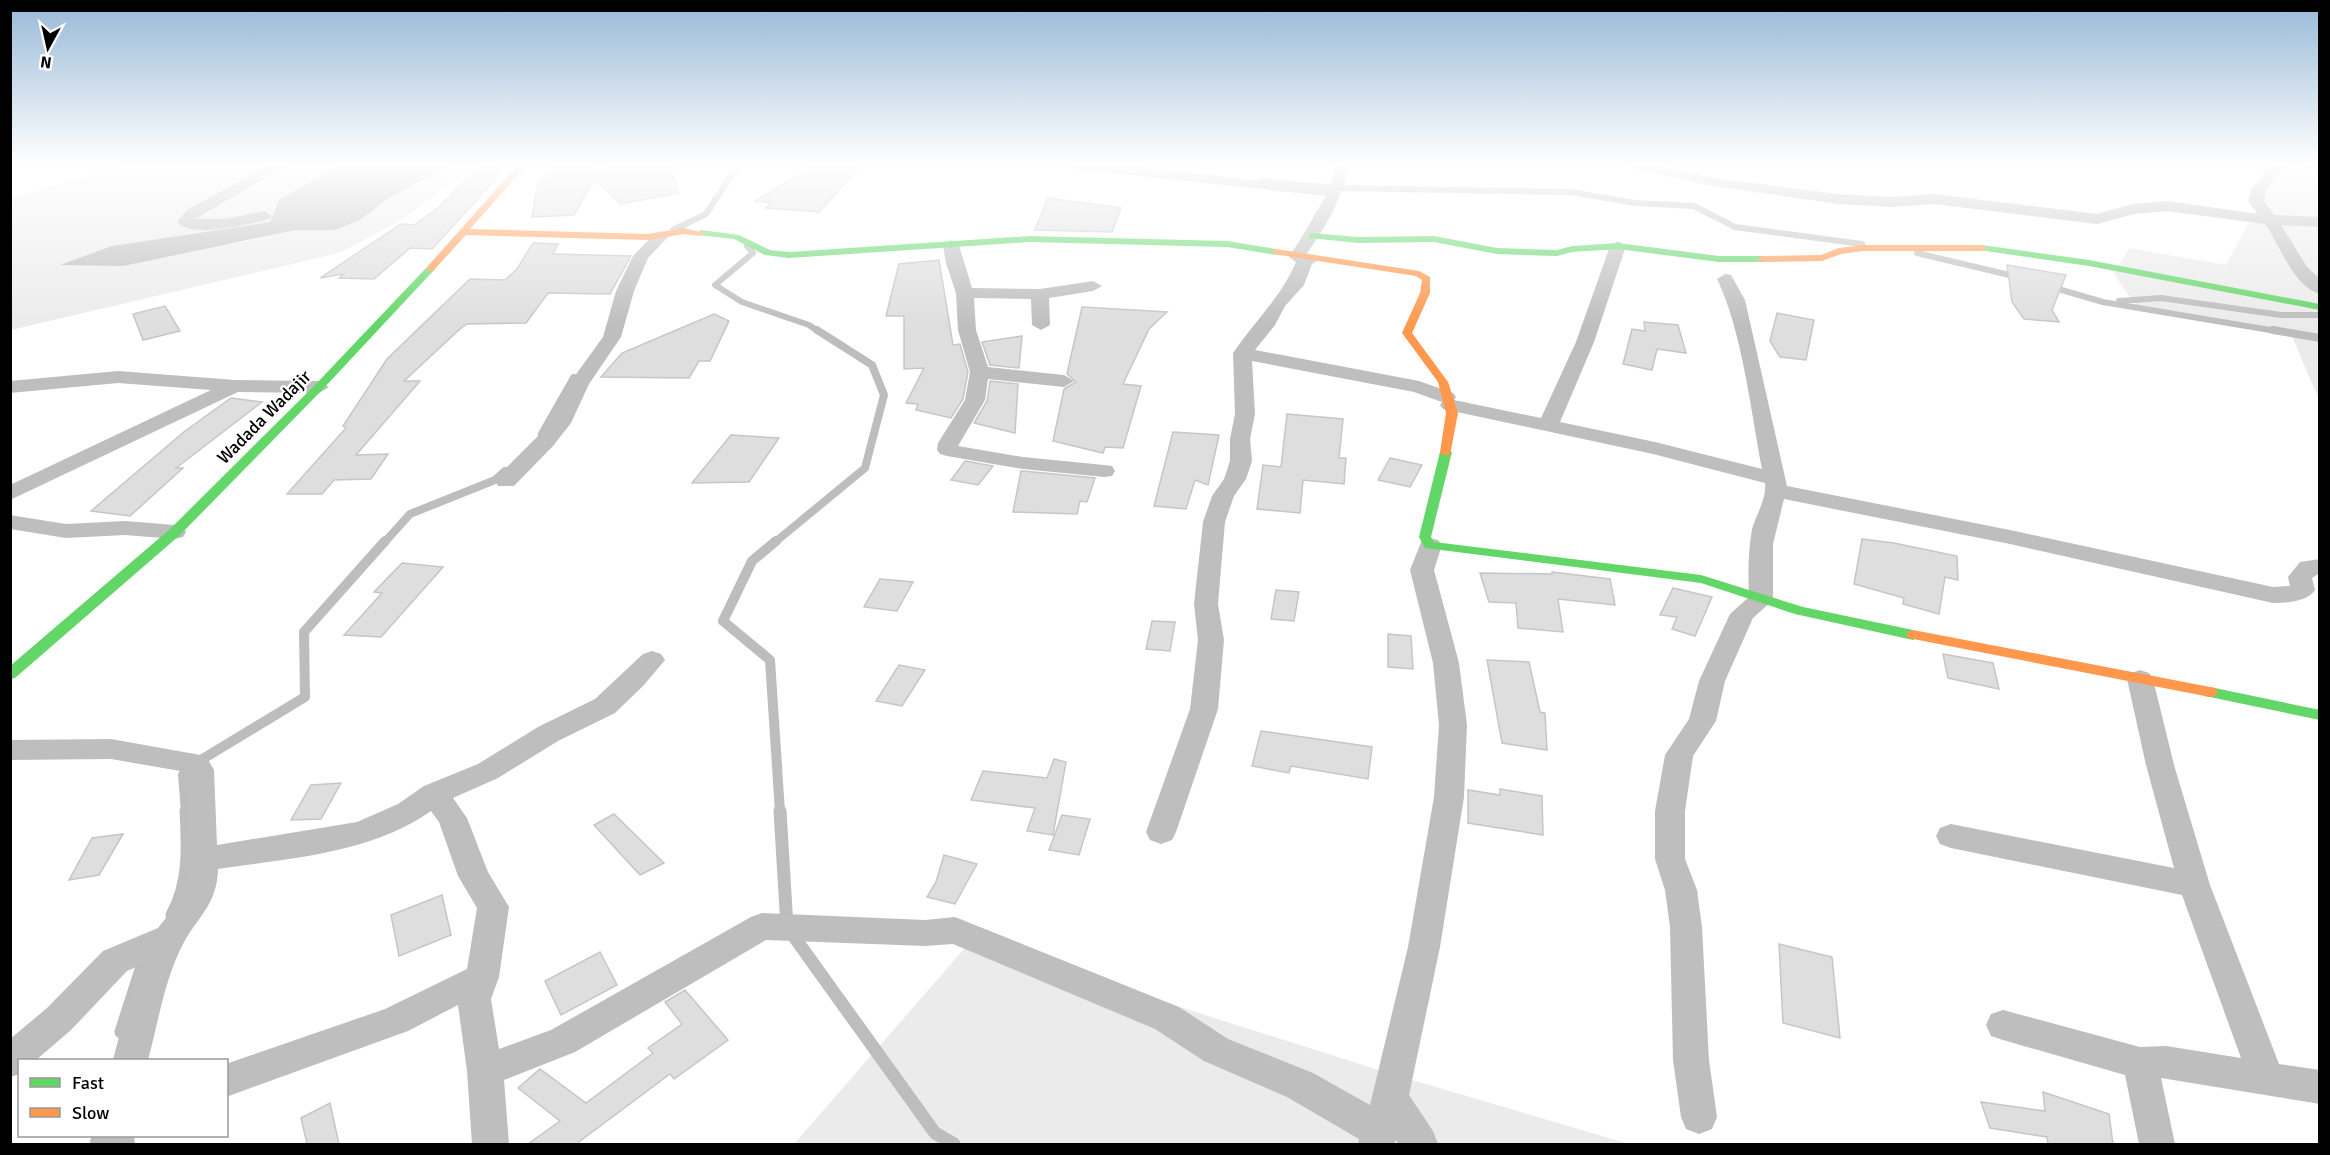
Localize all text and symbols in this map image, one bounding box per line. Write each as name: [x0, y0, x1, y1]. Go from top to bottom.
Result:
north arrow: [18, 18, 78, 78]
text: N: [39, 51, 53, 73]
street label: Wadada Wadajir: [212, 365, 316, 469]
legend: [18, 1059, 228, 1137]
text: Fast: [72, 1072, 104, 1094]
text: Slow: [72, 1102, 109, 1124]

